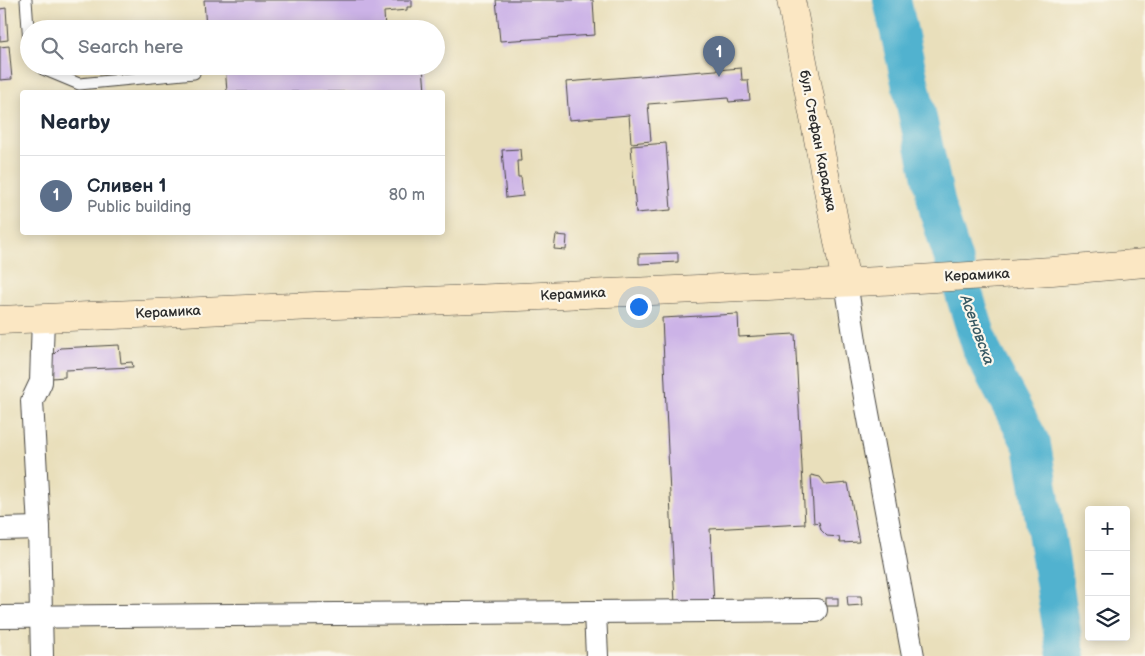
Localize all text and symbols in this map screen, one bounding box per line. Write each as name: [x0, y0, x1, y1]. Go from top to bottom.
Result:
search box: [20, 20, 445, 75]
icon: search: [38, 34, 66, 62]
text: Search here: [78, 36, 183, 59]
pin: 1: [703, 36, 735, 77]
street label: бул. Стефан Караджа: [796, 69, 840, 214]
text: Nearby: [40, 110, 110, 135]
text: Сливен 1: [87, 175, 166, 198]
text: 1: [53, 186, 59, 205]
text: 80 m: [389, 186, 425, 205]
text: Public building: [87, 198, 191, 217]
street label: Керамика: [944, 265, 1011, 285]
street label: Керамика: [540, 284, 607, 304]
water label: Асеновска: [955, 291, 998, 368]
your location: [626, 294, 652, 320]
street label: Керамика: [135, 302, 202, 322]
map controls: [1085, 506, 1130, 641]
button: +: [1085, 506, 1130, 551]
button: −: [1085, 551, 1130, 596]
button: layers: [1085, 596, 1130, 641]

